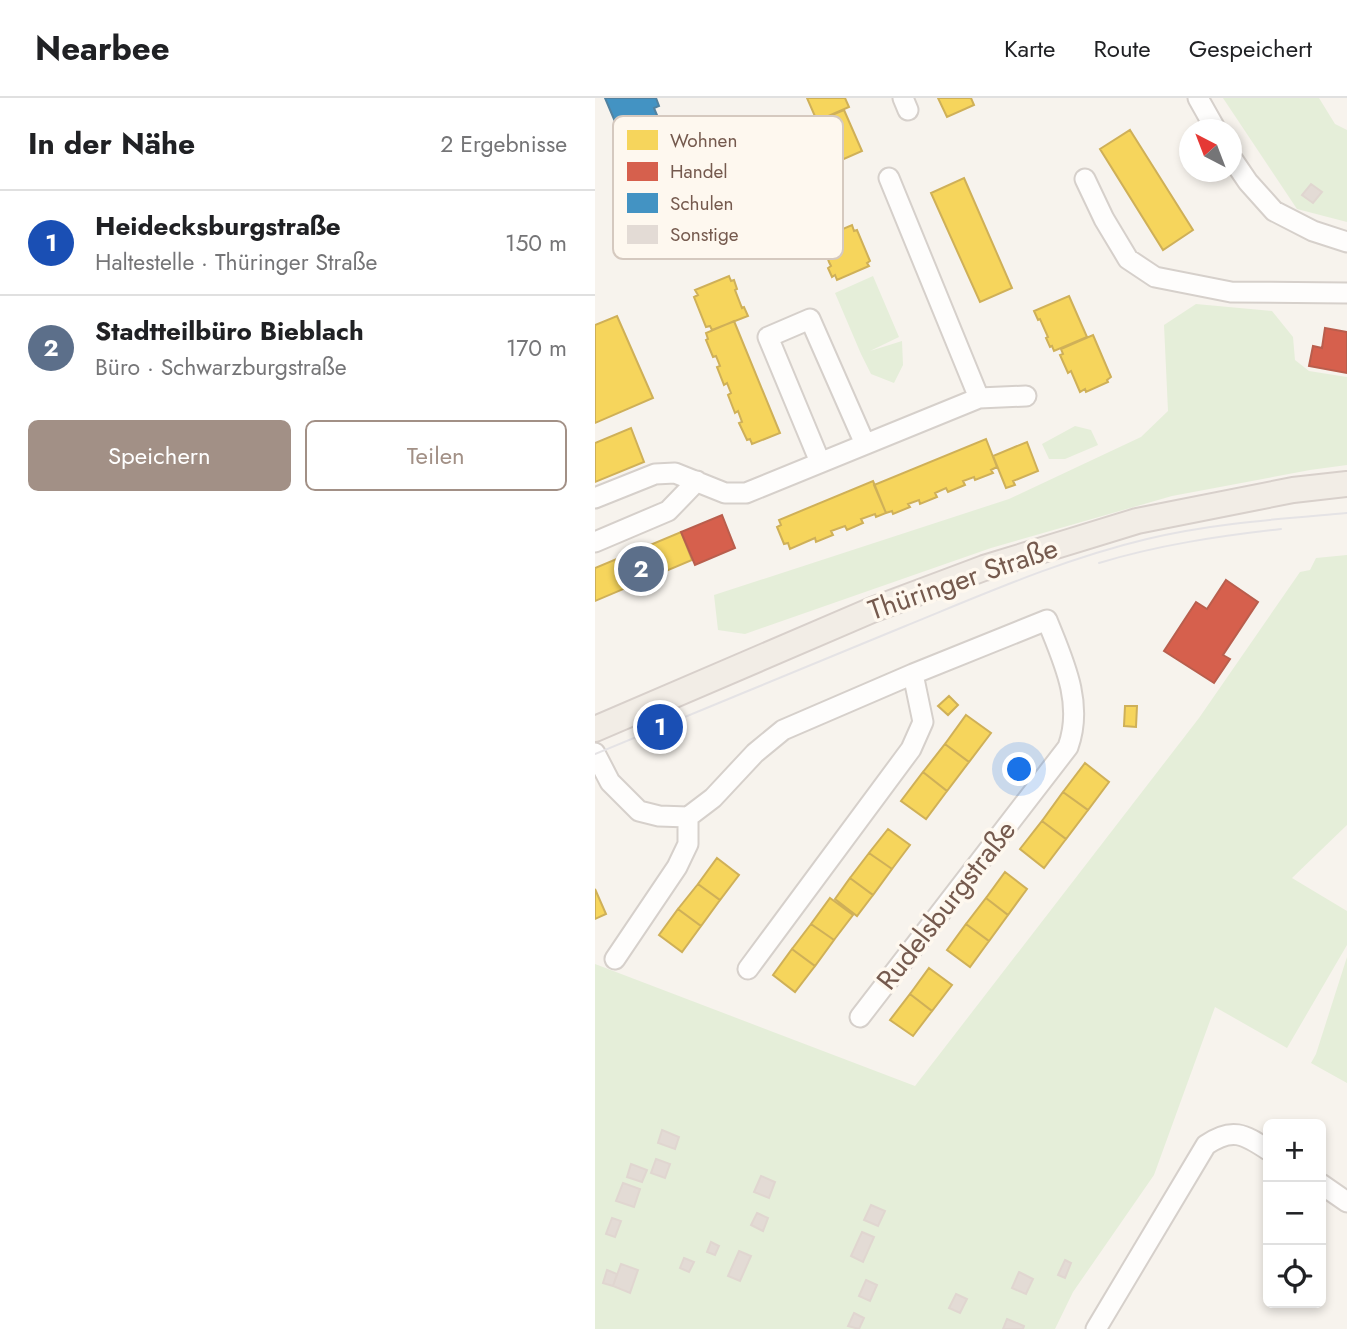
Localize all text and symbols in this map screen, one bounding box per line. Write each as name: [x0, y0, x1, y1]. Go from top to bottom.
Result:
text: Nearbee: [35, 25, 170, 72]
text: Karte: [1004, 31, 1055, 66]
text: Route: [1093, 31, 1151, 66]
text: Gespeichert: [1189, 31, 1312, 66]
legend: [613, 116, 843, 259]
north arrow: [1179, 119, 1242, 182]
text: In der Nähe: [28, 122, 195, 165]
text: 2 Ergebnisse: [440, 127, 567, 161]
text: Wohnen: [670, 127, 737, 154]
text: Handel: [670, 158, 728, 185]
text: Schulen: [670, 190, 734, 217]
text: Heidecksburgstraße: [95, 207, 341, 245]
text: Sonstige: [670, 221, 739, 248]
text: 1: [45, 226, 57, 260]
text: 150 m: [505, 226, 567, 260]
text: Haltestelle · Thüringer Straße: [95, 245, 377, 279]
text: Stadtteilbüro Bieblach: [95, 312, 364, 350]
text: 2: [43, 331, 59, 365]
text: 170 m: [506, 331, 567, 365]
text: Büro · Schwarzburgstraße: [95, 350, 347, 384]
button: Speichern: [28, 420, 291, 491]
button: Teilen: [305, 420, 567, 491]
street label: Thüringer Straße: [863, 527, 1063, 631]
pin: 2: [618, 543, 664, 595]
pin: 1: [637, 701, 683, 753]
your location: [1002, 752, 1036, 786]
street label: Rudelsburgstraße: [867, 811, 1025, 999]
map controls: [1263, 1119, 1326, 1308]
button: +: [1263, 1119, 1326, 1182]
button: −: [1263, 1182, 1326, 1245]
button: locate: [1263, 1245, 1326, 1308]

